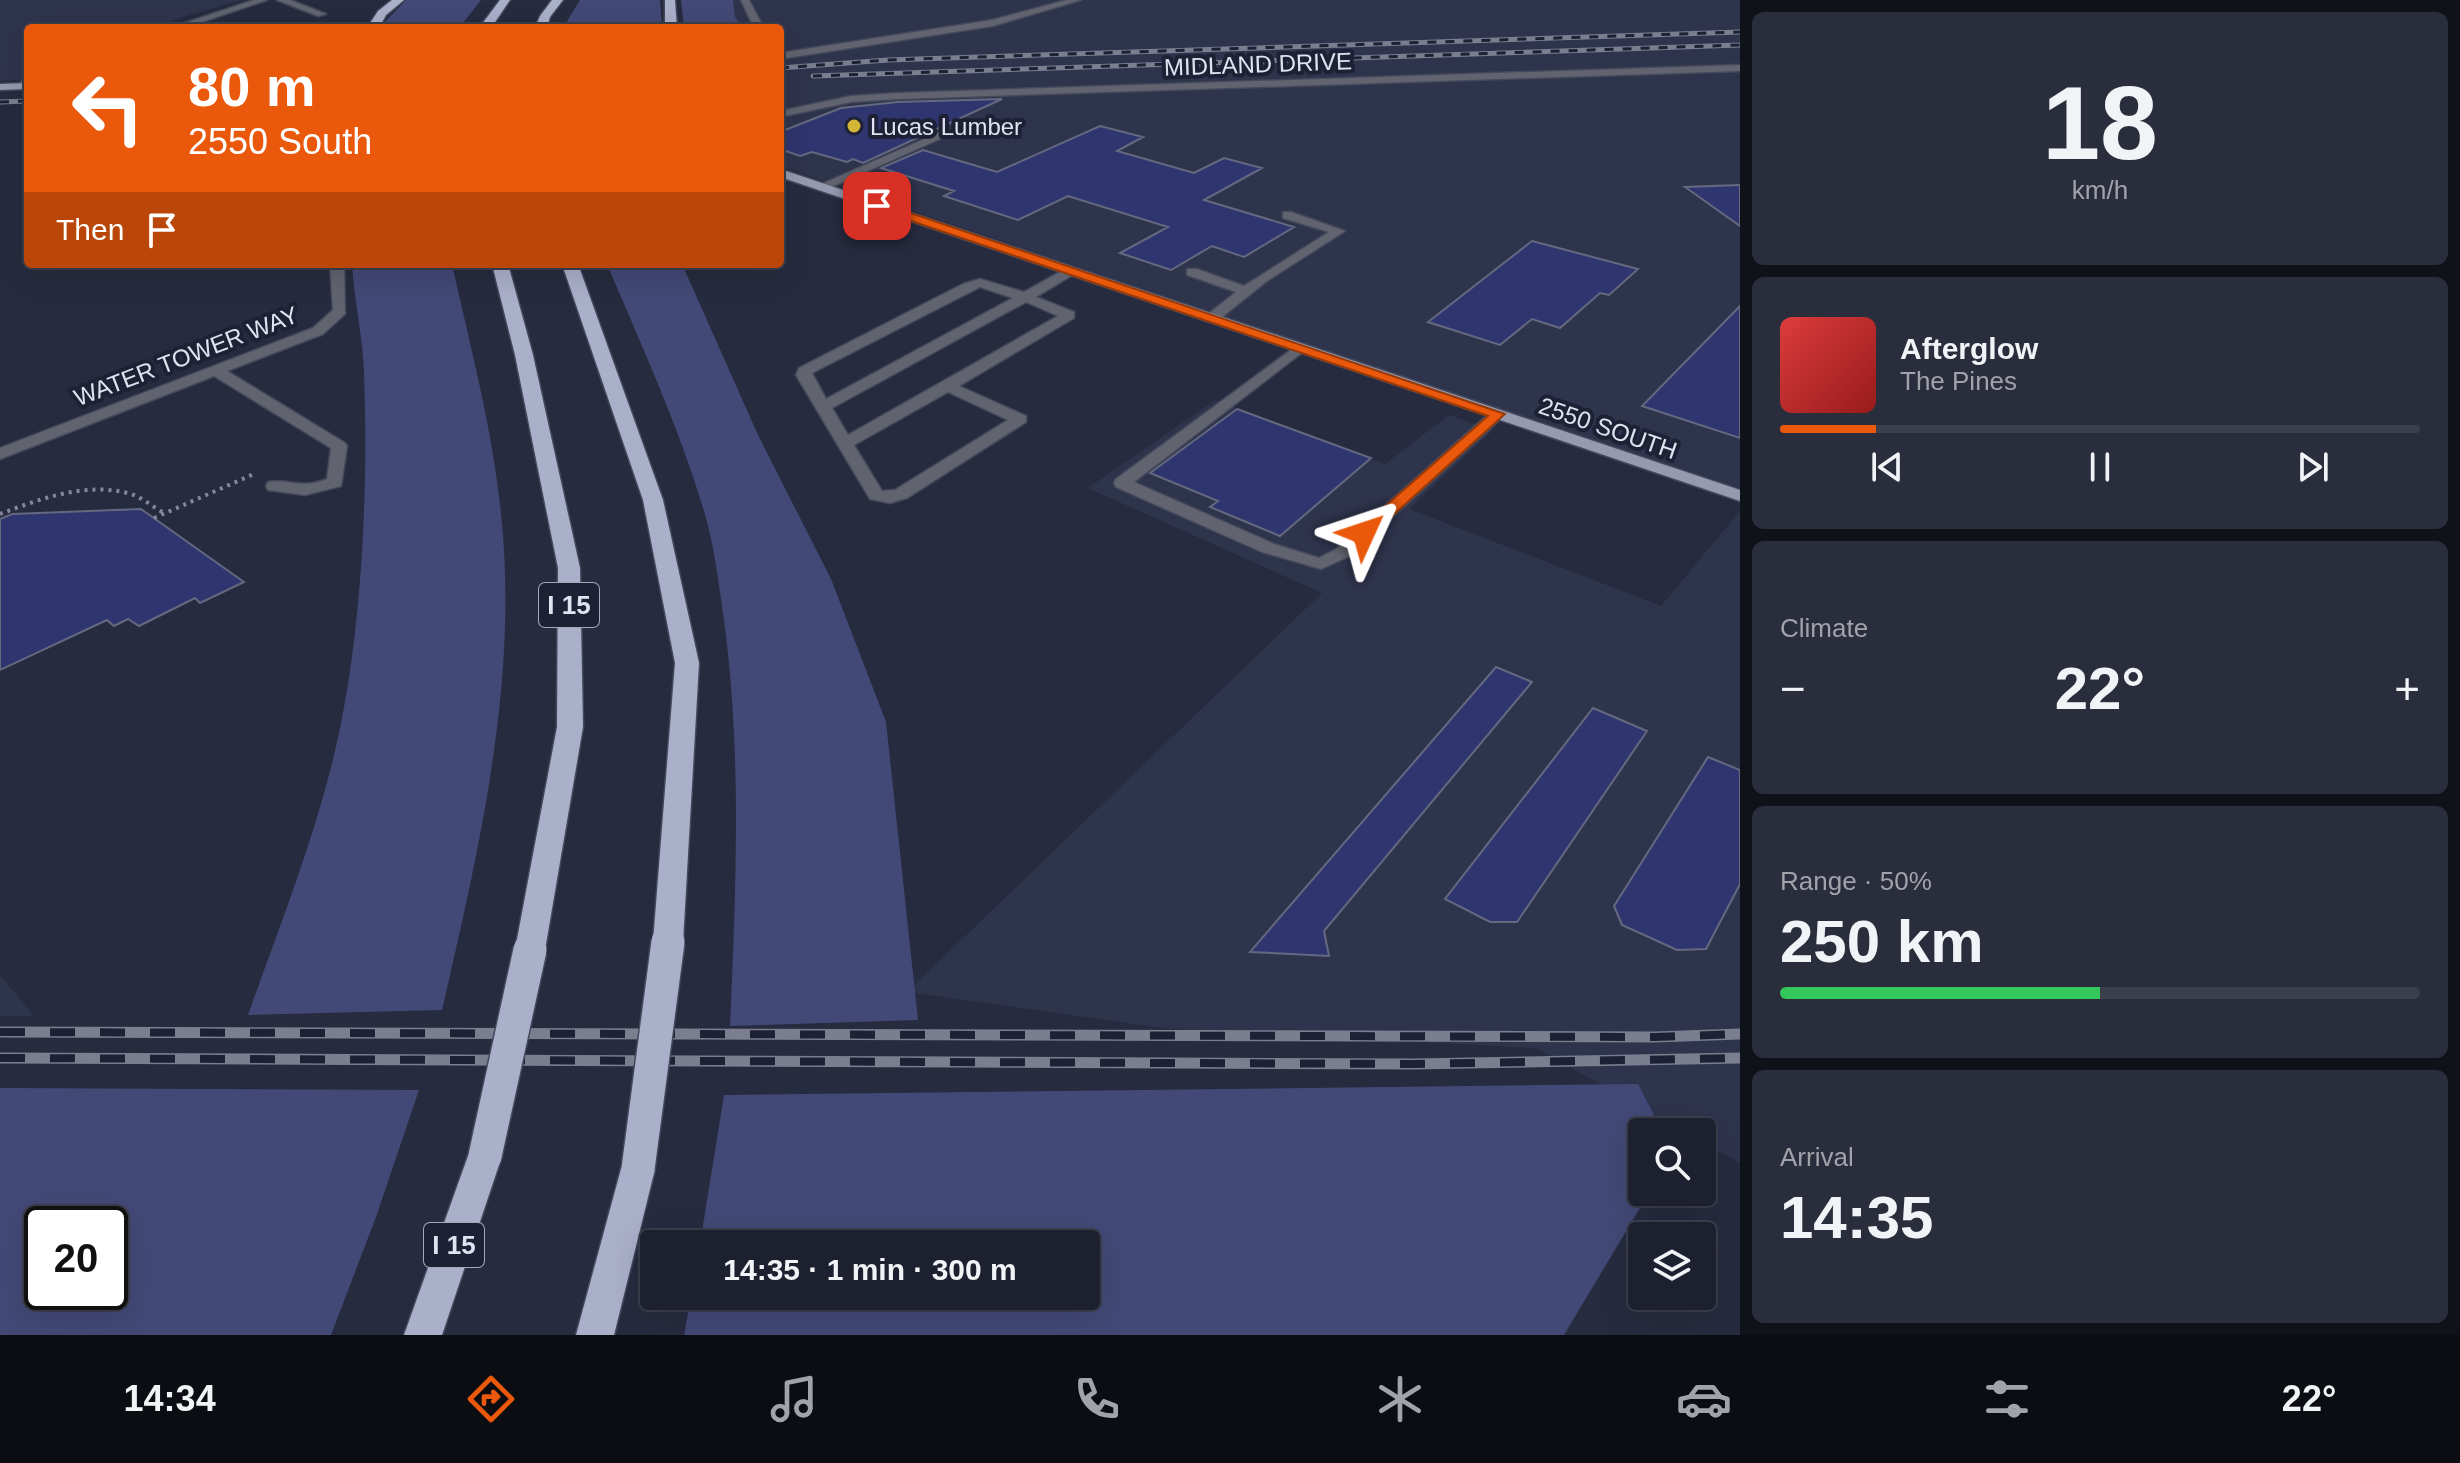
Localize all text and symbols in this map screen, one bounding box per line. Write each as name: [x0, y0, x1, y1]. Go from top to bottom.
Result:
street label: MIDLAND DRIVE: [1164, 47, 1352, 81]
text: 80 m: [188, 55, 316, 118]
icon: left: [56, 56, 160, 160]
text: 18: [2042, 65, 2158, 181]
place label: Lucas Lumber: [870, 113, 1022, 140]
marker: Lucas Lumber: [845, 117, 863, 135]
text: 2550 South: [188, 121, 372, 162]
pin: [843, 172, 911, 240]
text: km/h: [2072, 175, 2128, 205]
icon: arrive: [855, 184, 899, 228]
icon: arrive: [140, 208, 184, 252]
text: Then: [56, 213, 124, 246]
street label: WATER TOWER WAY: [70, 301, 302, 411]
text: Afterglow: [1900, 332, 2038, 365]
text: The Pines: [1900, 366, 2017, 396]
street label: 2550 SOUTH: [1535, 392, 1681, 464]
icon: previous: [1865, 445, 1909, 489]
icon: pause: [2078, 445, 2122, 489]
icon: next: [2291, 445, 2335, 489]
position arrow: [1322, 491, 1406, 575]
road number: I 15: [539, 583, 599, 627]
text: Climate: [1780, 613, 1868, 643]
text: 22°: [2055, 655, 2145, 722]
text: −: [1780, 664, 1806, 713]
text: +: [2394, 664, 2420, 713]
text: Range · 50%: [1780, 866, 1932, 896]
text: 250 km: [1780, 908, 1984, 975]
map controls: [1628, 1118, 1716, 1310]
button: search: [1628, 1118, 1716, 1206]
text: Arrival: [1780, 1142, 1854, 1172]
text: 14:35: [1780, 1184, 1933, 1251]
speed limit sign: 20: [24, 1206, 128, 1310]
button: layers: [1628, 1222, 1716, 1310]
road number: I 15: [424, 1223, 484, 1267]
text: 14:35 · 1 min · 300 m: [723, 1253, 1017, 1286]
icon: directions: [463, 1371, 519, 1427]
icon: music: [766, 1371, 822, 1427]
icon: phone: [1069, 1371, 1125, 1427]
icon: climate: [1372, 1371, 1428, 1427]
icon: car: [1676, 1371, 1732, 1427]
icon: filters: [1979, 1371, 2035, 1427]
text: 14:34: [124, 1378, 216, 1419]
text: 22°: [2282, 1378, 2336, 1419]

